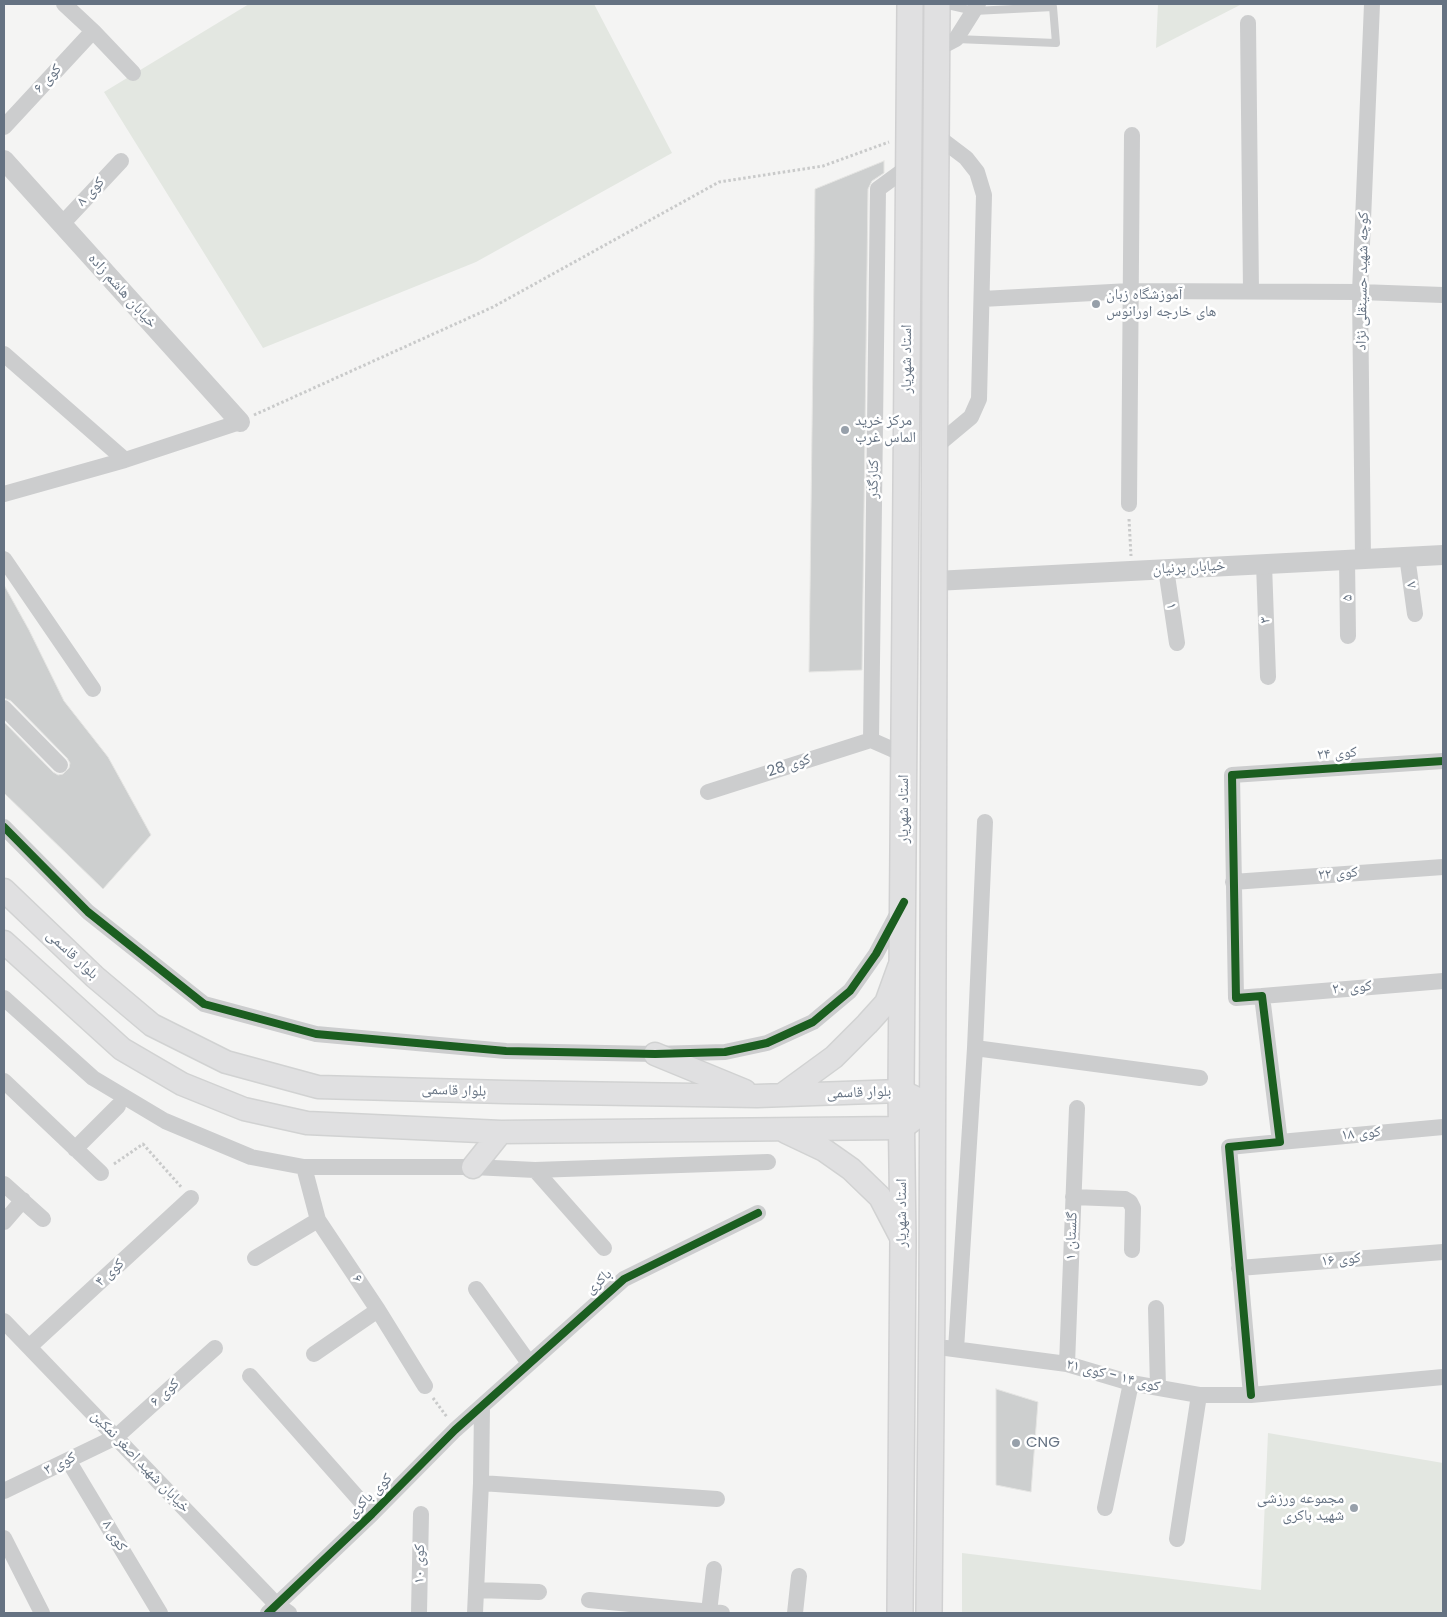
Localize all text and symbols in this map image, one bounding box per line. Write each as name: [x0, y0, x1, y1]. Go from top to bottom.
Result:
street label: کوی ۶: [30, 61, 66, 97]
street label: کوی ۸: [73, 174, 109, 210]
street label: کوچه شهید حسینقلی نژاد: [1353, 212, 1373, 350]
street label: خیابان هاشم زاده: [84, 250, 160, 332]
place label: آموزشگاه زبان های خارجه اورانوس: [1106, 286, 1216, 321]
marker: آموزشگاه زبان های خارجه اورانوس: [1090, 298, 1102, 310]
street label: استاد شهریار: [898, 324, 916, 394]
place label: مرکز خرید الماس غرب: [855, 412, 916, 447]
marker: مرکز خرید الماس غرب: [839, 424, 851, 436]
street label: کنارگذر: [865, 459, 883, 499]
street label: خیابان پرنیان: [1152, 557, 1226, 579]
street label: ۷: [1402, 580, 1420, 590]
street label: ۵: [1339, 594, 1357, 602]
street label: ۱: [1162, 601, 1180, 611]
street label: ۳: [1257, 616, 1275, 624]
street label: کوی ۲۴: [1316, 744, 1358, 764]
street label: کوی 28: [765, 751, 813, 781]
street label: استاد شهریار: [895, 774, 913, 844]
street label: کوی ۲۲: [1317, 864, 1359, 884]
street label: بلوار قاسمی: [42, 926, 102, 984]
street label: کوی ۲۰: [1331, 977, 1373, 999]
street label: بلوار قاسمی: [421, 1081, 487, 1101]
street label: بلوار قاسمی: [826, 1083, 892, 1103]
street label: کوی ۱۸: [1340, 1123, 1382, 1145]
street label: استاد شهریار: [893, 1178, 911, 1248]
street label: ۱ گلستان: [1062, 1211, 1082, 1261]
street label: کوی ۱۶: [1320, 1249, 1362, 1271]
street label: کوی ۴: [92, 1255, 128, 1291]
street label: باکری: [582, 1266, 616, 1298]
street label: ۶: [348, 1271, 366, 1287]
street label: کوی ۱۴ - کوی ۲۱: [1064, 1356, 1162, 1396]
street label: کوی ۶: [147, 1375, 183, 1411]
street label: خیابان شهید اصغر نمکین: [87, 1407, 193, 1517]
place label: CNG: [1026, 1434, 1060, 1452]
marker: CNG: [1010, 1437, 1022, 1449]
street label: کوی ۳: [41, 1449, 79, 1479]
street label: کوی باکری: [344, 1470, 396, 1522]
place label: مجموعه ورزشی شهید باکری: [1257, 1490, 1344, 1525]
marker: مجموعه ورزشی شهید باکری: [1348, 1502, 1360, 1514]
street label: کوی ۸: [98, 1517, 130, 1555]
street label: کوی ۱۰: [411, 1544, 429, 1584]

